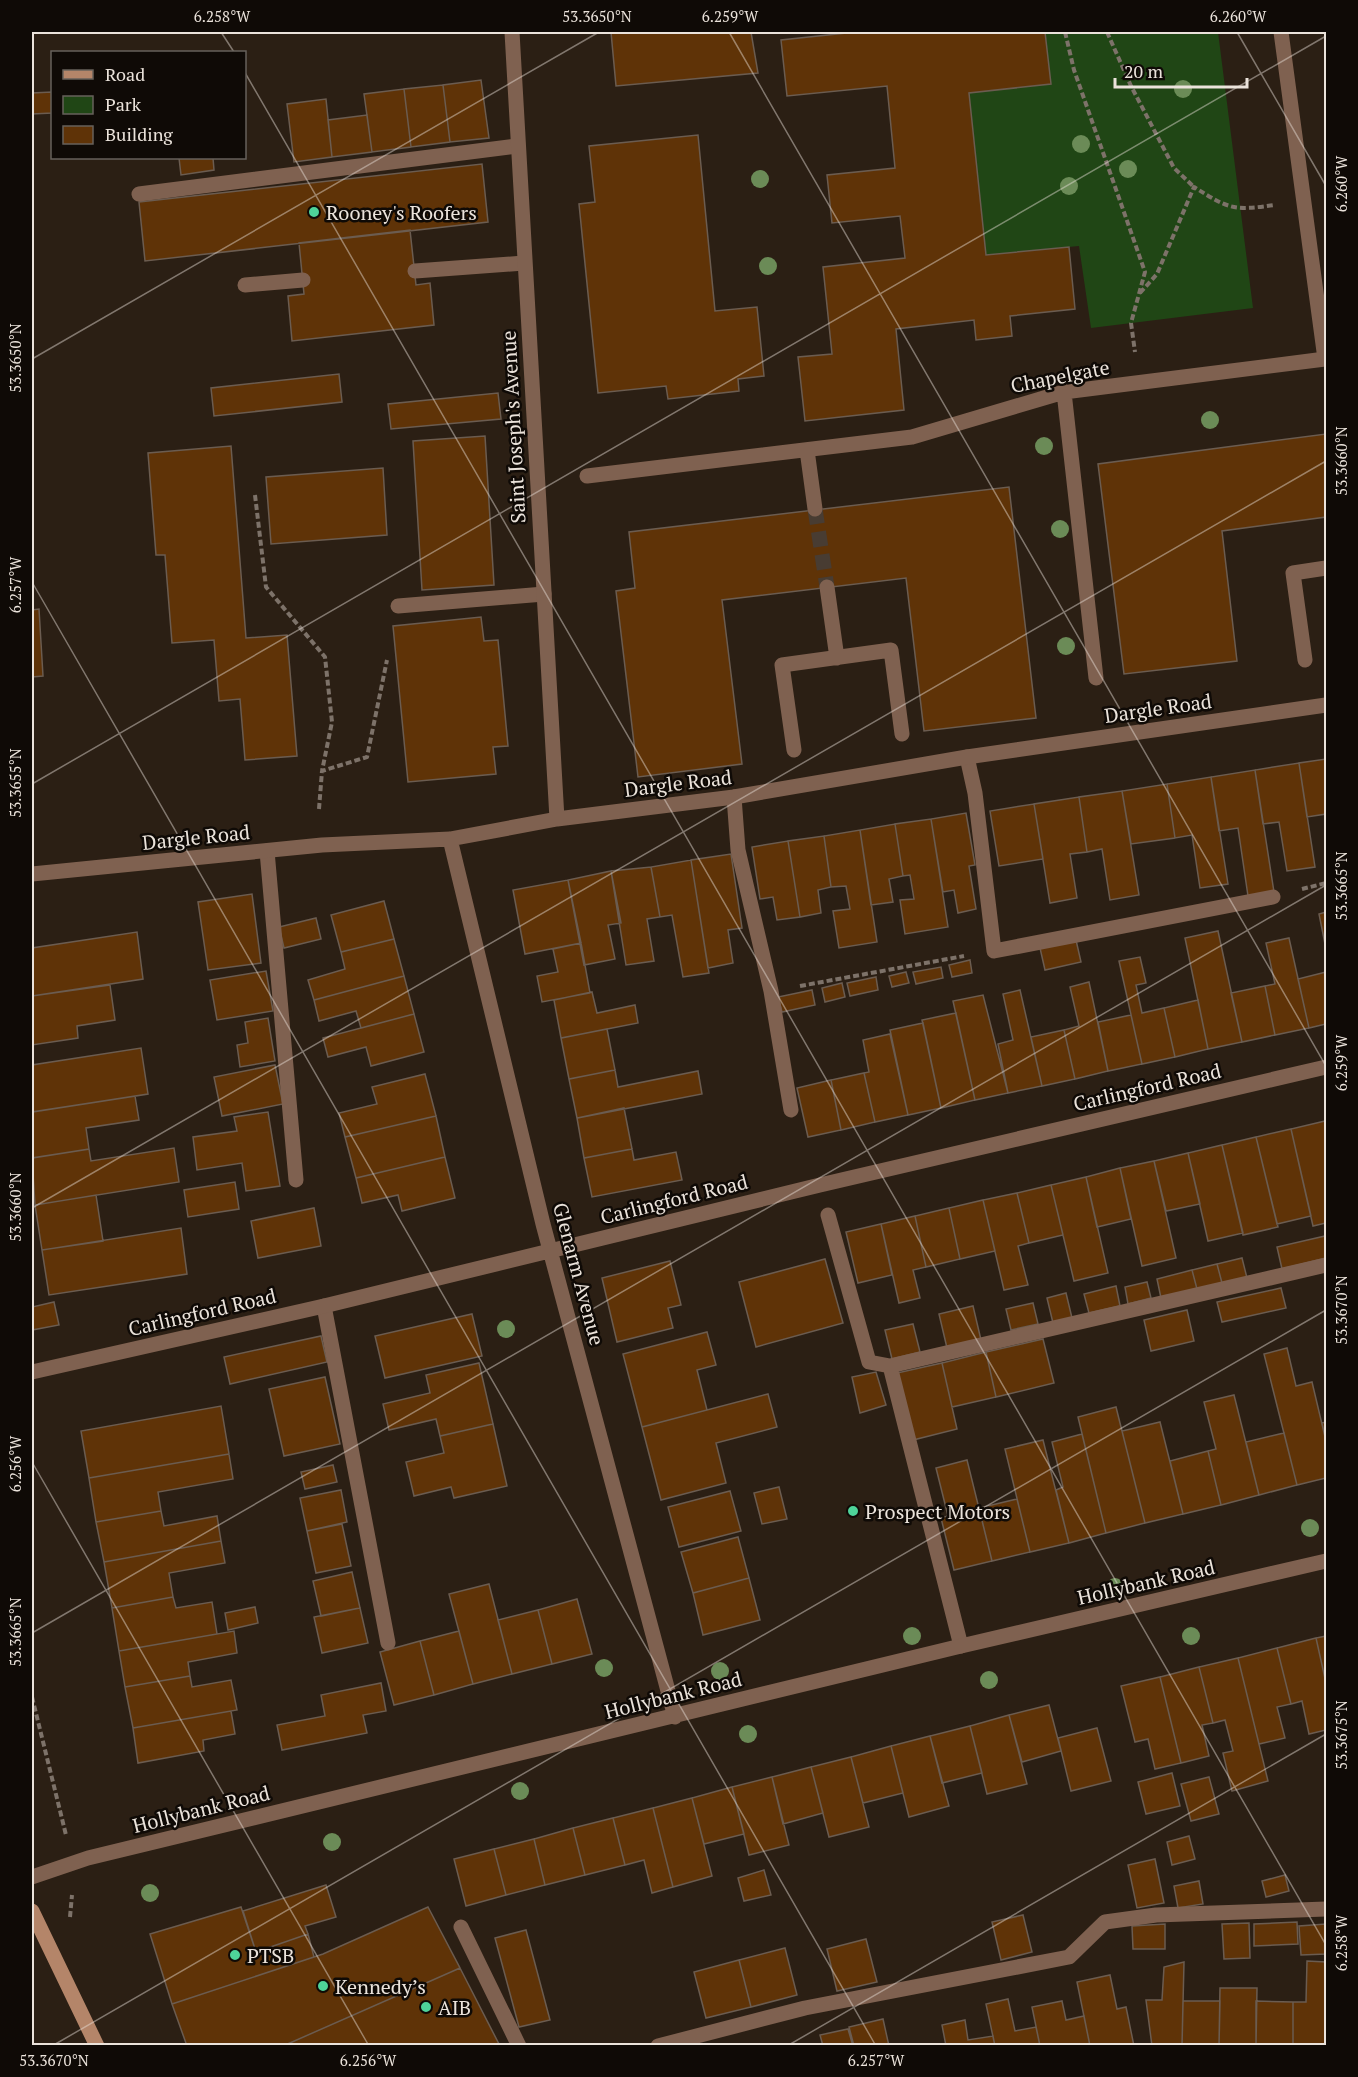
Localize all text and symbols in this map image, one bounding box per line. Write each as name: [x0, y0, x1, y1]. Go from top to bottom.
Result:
text: 6.258°W: [194, 6, 251, 26]
text: 53.3650°N: [562, 6, 632, 26]
text: 6.259°W: [702, 6, 759, 26]
text: 6.260°W: [1210, 6, 1267, 26]
legend: [51, 51, 246, 159]
scale bar: [1115, 51, 1247, 89]
text: 20 m: [1124, 59, 1164, 83]
text: Road: [105, 62, 145, 86]
text: Park: [105, 92, 142, 116]
text: Building: [105, 122, 173, 146]
text: 6.260°W: [1331, 155, 1351, 212]
place label: Rooney's Roofers: [326, 199, 477, 226]
marker: Rooney's Roofers: [307, 205, 321, 219]
text: 53.3650°N: [5, 323, 25, 393]
street label: Saint Joseph's Avenue: [494, 330, 532, 524]
street label: Chapelgate: [1008, 353, 1112, 399]
text: 53.3660°N: [1331, 426, 1351, 496]
text: 6.257°W: [5, 556, 25, 613]
street label: Dargle Road: [1103, 687, 1213, 729]
text: 53.3655°N: [5, 748, 25, 818]
street label: Dargle Road: [623, 763, 733, 803]
street label: Dargle Road: [141, 818, 251, 856]
text: 53.3665°N: [1331, 851, 1351, 921]
text: 6.259°W: [1331, 1034, 1351, 1091]
street label: Carlingford Road: [1070, 1057, 1224, 1117]
street label: Carlingford Road: [598, 1168, 750, 1230]
text: 53.3660°N: [5, 1172, 25, 1242]
street label: Glenarm Avenue: [547, 1200, 611, 1348]
text: 53.3670°N: [1331, 1275, 1351, 1345]
street label: Carlingford Road: [125, 1282, 279, 1342]
text: 6.256°W: [5, 1435, 25, 1492]
place label: Prospect Motors: [865, 1498, 1010, 1525]
marker: Prospect Motors: [846, 1504, 860, 1518]
street label: Hollybank Road: [1075, 1553, 1217, 1611]
text: 53.3665°N: [5, 1597, 25, 1667]
street label: Hollybank Road: [602, 1665, 744, 1725]
text: 53.3675°N: [1331, 1700, 1351, 1770]
street label: Hollybank Road: [130, 1779, 272, 1839]
text: 6.258°W: [1331, 1914, 1351, 1971]
place label: PTSB: [247, 1942, 294, 1969]
marker: PTSB: [228, 1948, 242, 1962]
place label: Kennedy’s: [335, 1973, 426, 2000]
marker: Kennedy’s: [316, 1979, 330, 1993]
place label: AIB: [438, 1994, 471, 2021]
marker: AIB: [419, 2000, 433, 2014]
text: 53.3670°N: [19, 2050, 89, 2070]
text: 6.256°W: [340, 2050, 397, 2070]
text: 6.257°W: [848, 2050, 905, 2070]

